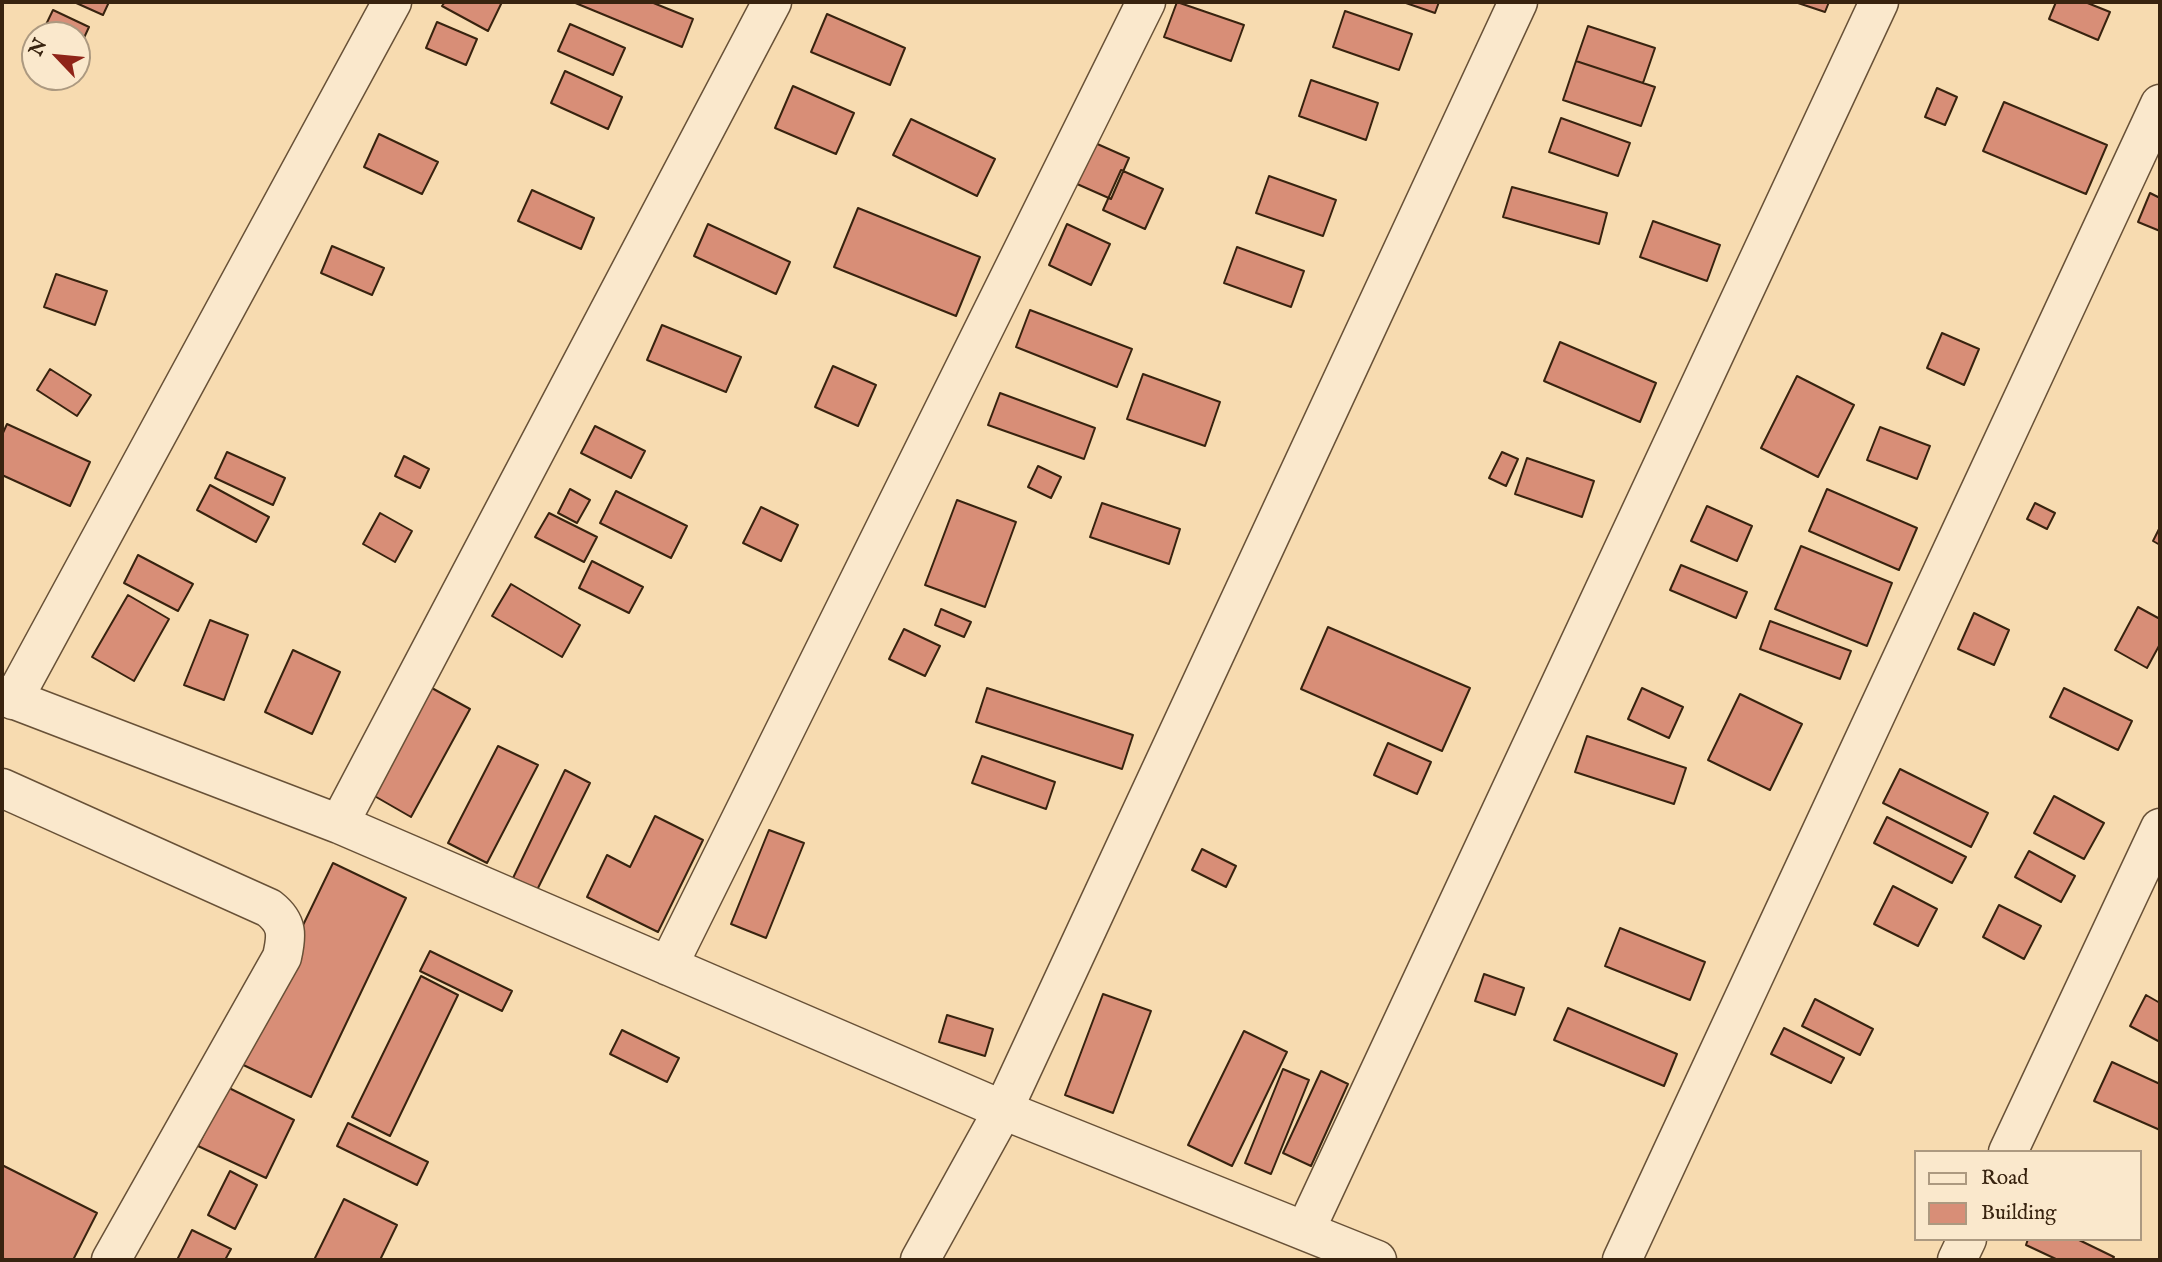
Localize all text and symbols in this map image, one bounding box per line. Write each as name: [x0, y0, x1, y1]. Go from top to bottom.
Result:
north arrow: [21, 21, 91, 91]
text: N: [25, 35, 53, 60]
legend: [1913, 1150, 2141, 1241]
text: Road: [1981, 1165, 2028, 1192]
text: Building: [1981, 1200, 2056, 1227]

